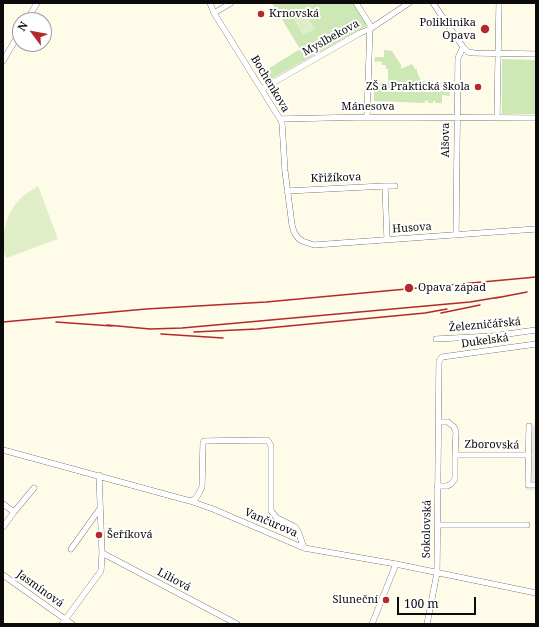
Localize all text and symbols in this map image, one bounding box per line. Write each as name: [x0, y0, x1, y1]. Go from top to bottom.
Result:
place label: Krnovská: [269, 7, 319, 21]
marker: Krnovská: [256, 9, 266, 19]
north arrow: [12, 12, 52, 52]
place label: Poliklinika Opava: [419, 16, 476, 42]
street label: Myslbekova: [300, 17, 362, 59]
text: N: [14, 18, 31, 34]
marker: Poliklinika Opava: [479, 23, 491, 35]
street label: Bochenkova: [248, 53, 292, 115]
place label: ZŠ a Praktická škola: [366, 80, 470, 94]
marker: ZŠ a Praktická škola: [473, 82, 483, 92]
street label: Mánesova: [341, 100, 395, 114]
street label: Alšova: [439, 122, 453, 158]
street label: Křižíkova: [310, 171, 362, 185]
street label: Husova: [392, 220, 432, 236]
place label: Opava západ: [418, 281, 486, 295]
marker: Opava západ: [403, 282, 415, 294]
street label: Železničářská: [448, 315, 522, 335]
street label: Dukelská: [460, 331, 510, 351]
street label: Zborovská: [464, 438, 520, 452]
street label: Sokolovská: [420, 500, 434, 558]
street label: Vančurova: [242, 506, 300, 540]
place label: Šeříková: [107, 528, 153, 542]
marker: Šeříková: [94, 530, 104, 540]
street label: Liliová: [155, 566, 193, 594]
street label: Jasmínová: [14, 567, 66, 611]
scale bar: [399, 589, 478, 615]
place label: Sluneční: [333, 593, 378, 607]
marker: Sluneční: [381, 595, 391, 605]
text: 100 m: [404, 595, 439, 612]

